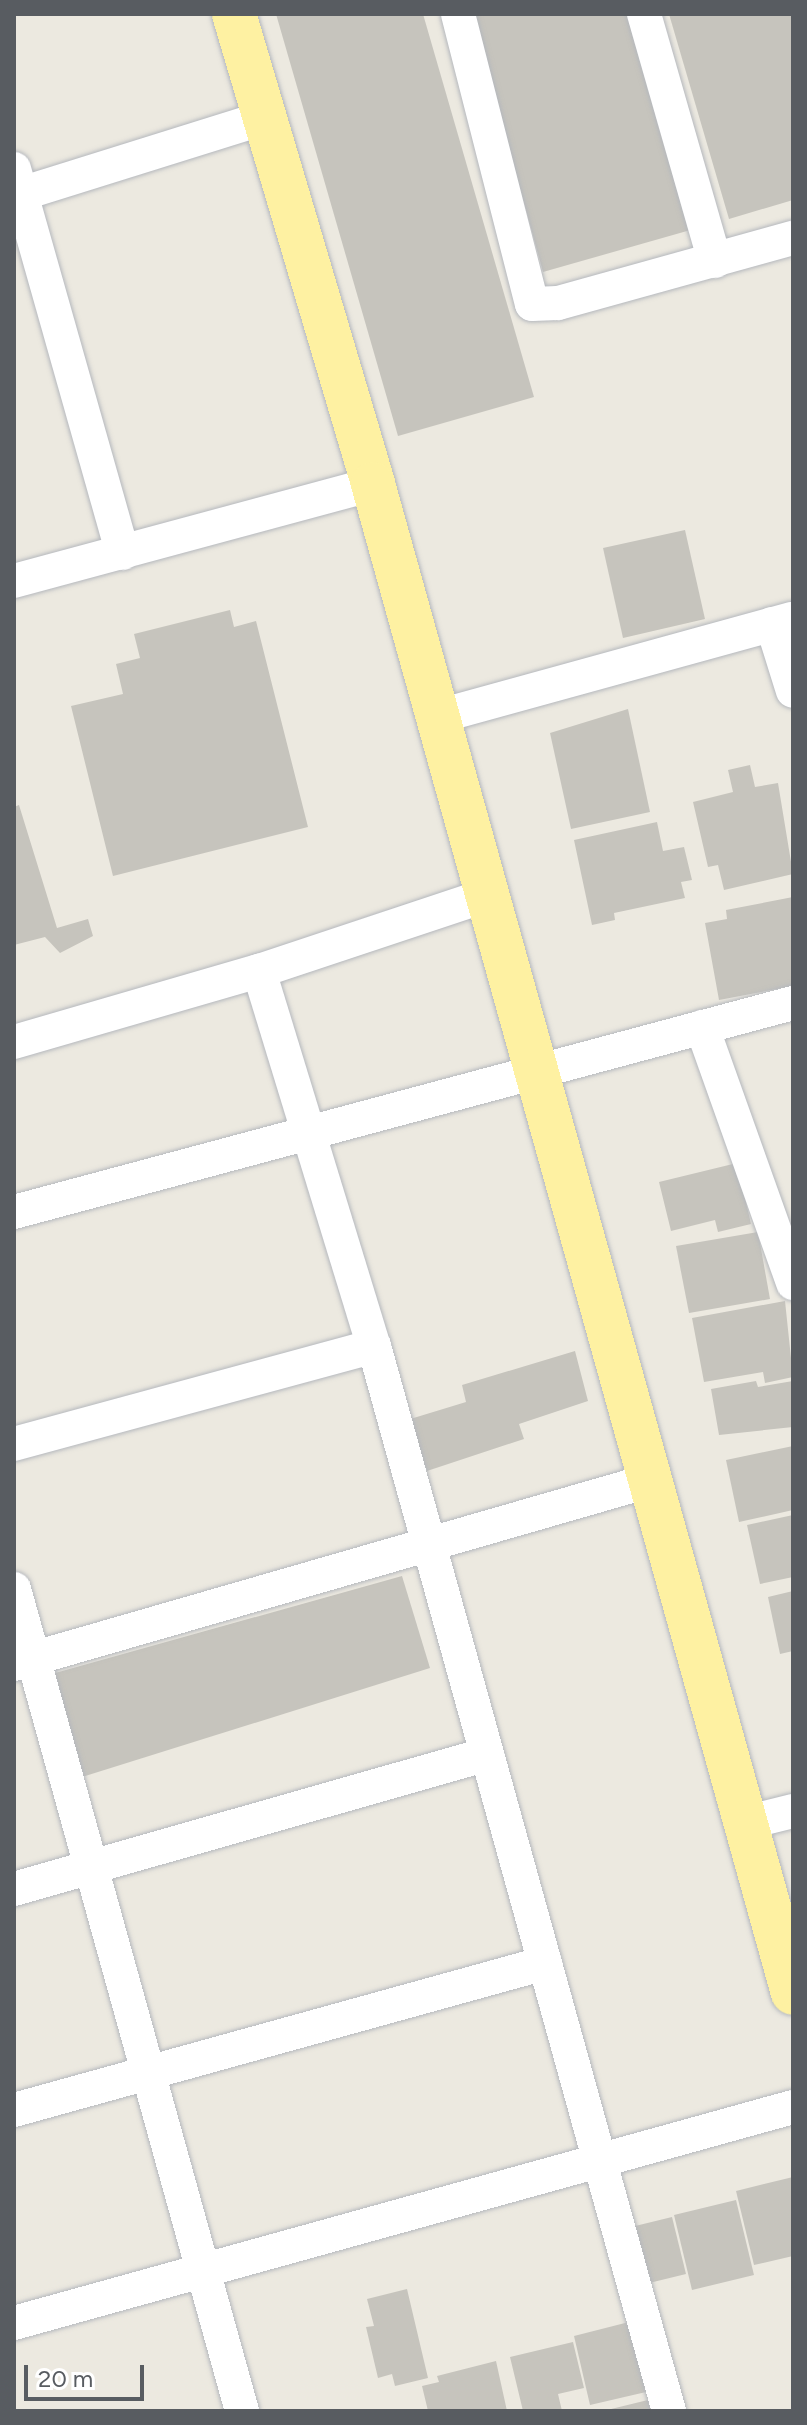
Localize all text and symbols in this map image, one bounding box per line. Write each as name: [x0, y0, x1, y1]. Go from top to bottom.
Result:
scale bar: [28, 2349, 148, 2399]
text: 20 m: [38, 2364, 93, 2393]

